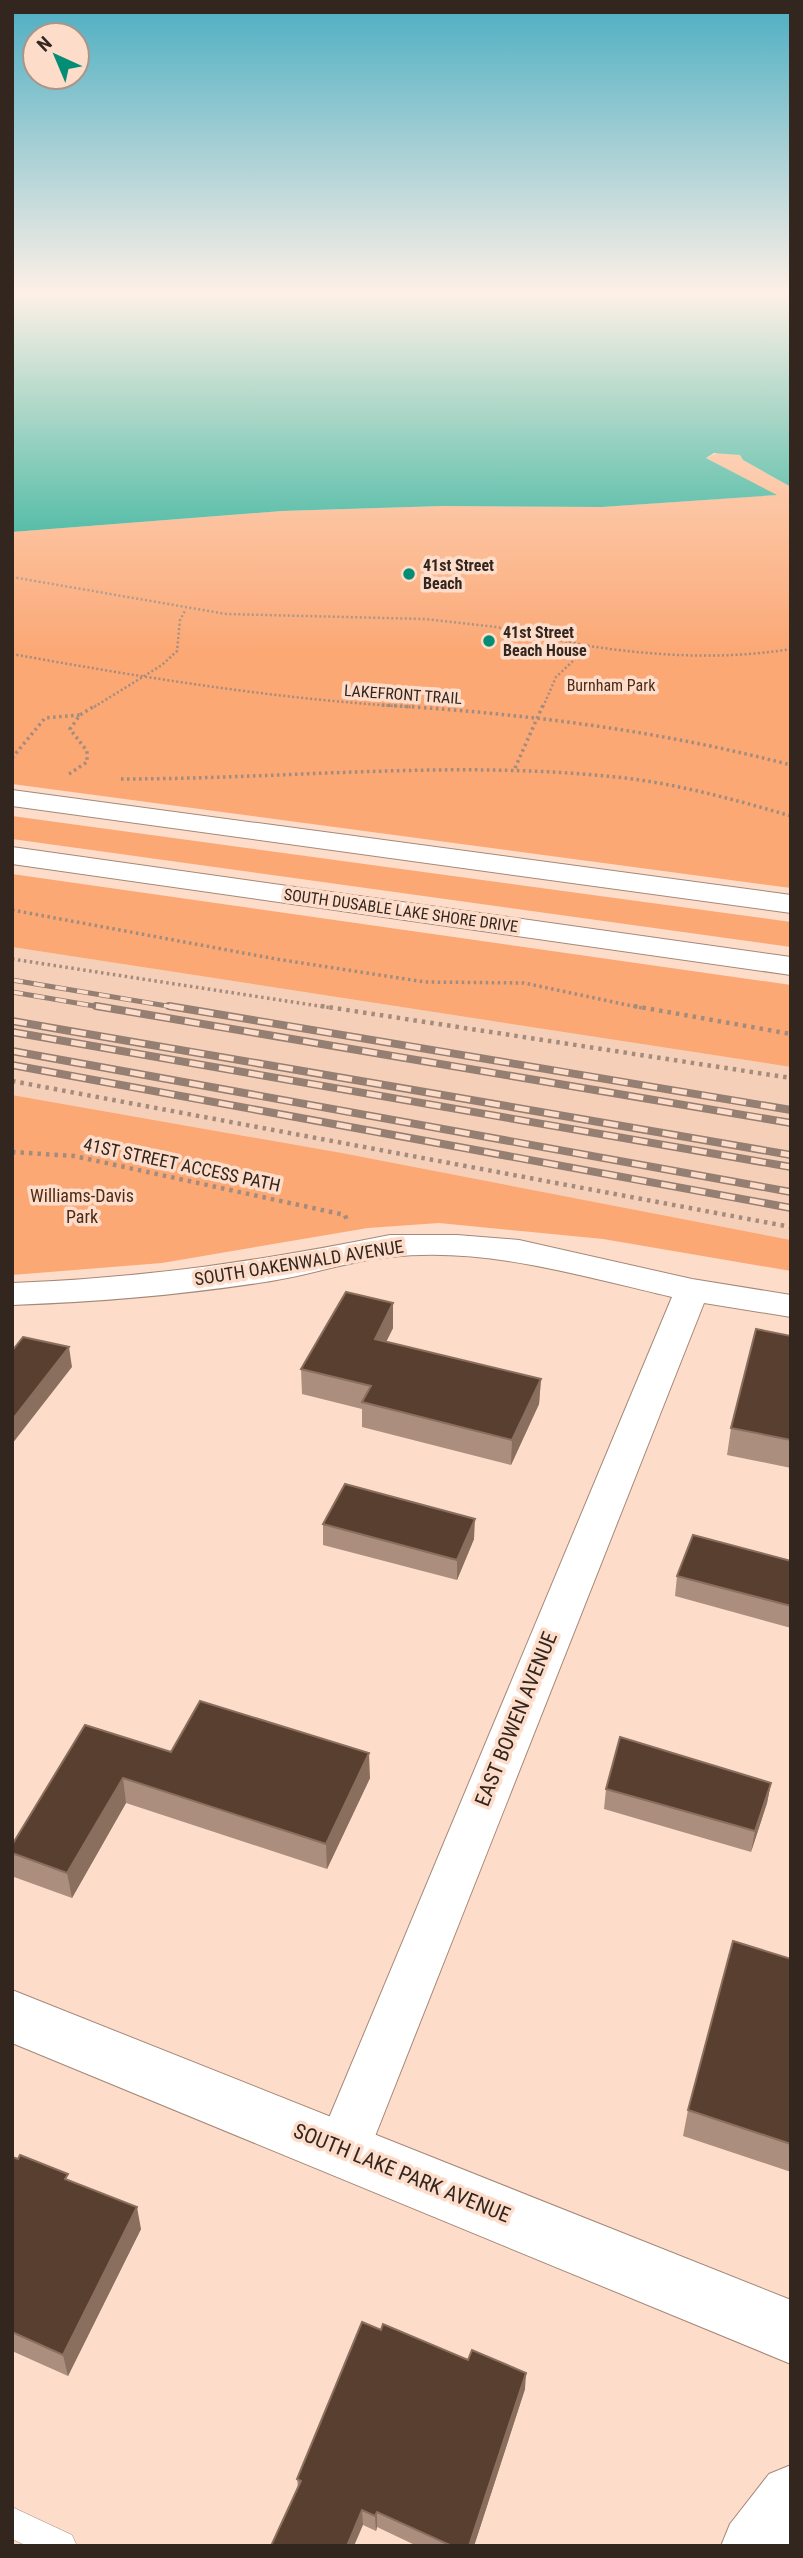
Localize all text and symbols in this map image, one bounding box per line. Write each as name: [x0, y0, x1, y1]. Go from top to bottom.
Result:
north arrow: [21, 21, 91, 91]
text: N: [32, 32, 57, 56]
place label: 41st Street Beach: [423, 556, 494, 593]
marker: 41st Street Beach: [401, 566, 417, 582]
place label: 41st Street Beach House: [503, 623, 587, 660]
marker: 41st Street Beach House: [481, 633, 497, 649]
park label: Burnham Park: [567, 676, 656, 695]
street label: LAKEFRONT TRAIL: [343, 681, 463, 708]
street label: SOUTH DUSABLE LAKE SHORE DRIVE: [283, 885, 519, 936]
street label: 41ST STREET ACCESS PATH: [82, 1133, 282, 1196]
park label: Williams-Davis Park: [30, 1185, 134, 1227]
street label: SOUTH OAKENWALD AVENUE: [193, 1236, 405, 1289]
street label: EAST BOWEN AVENUE: [470, 1628, 562, 1810]
street label: SOUTH LAKE PARK AVENUE: [290, 2119, 514, 2227]

